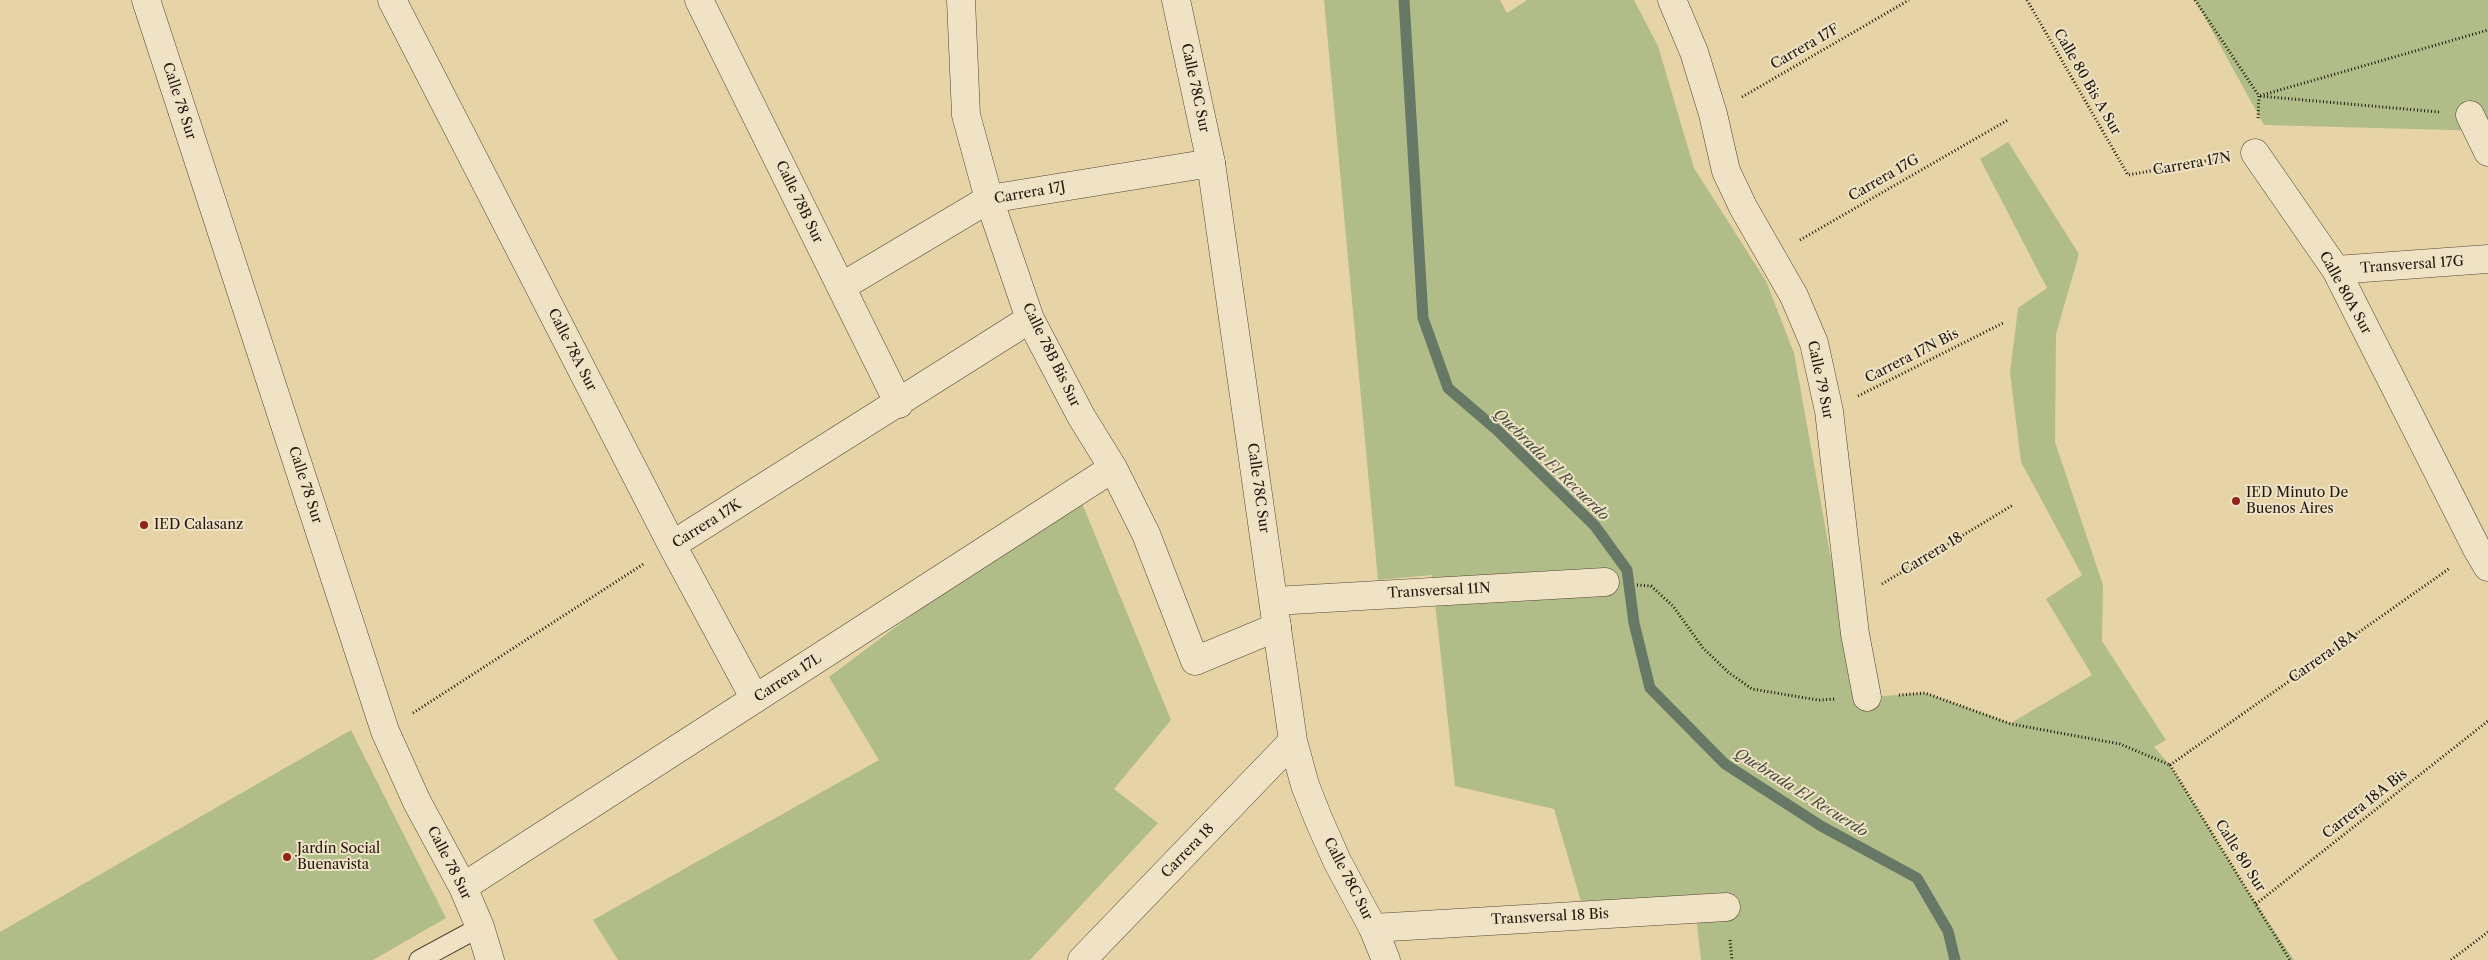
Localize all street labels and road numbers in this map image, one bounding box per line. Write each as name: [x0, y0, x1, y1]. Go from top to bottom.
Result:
street label: Carrera 17F: [1768, 21, 1842, 73]
street label: Calle 80 Bis A Sur: [2050, 26, 2124, 138]
street label: Calle 78C Sur: [1177, 42, 1213, 134]
street label: Calle 78 Sur: [159, 60, 199, 142]
street label: Carrera 17N: [2152, 149, 2232, 179]
street label: Carrera 17G: [1846, 151, 1922, 205]
street label: Calle 78B Sur: [772, 158, 826, 246]
street label: Carrera 17J: [993, 178, 1067, 208]
street label: Calle 80A Sur: [2315, 249, 2375, 337]
street label: Transversal 17G: [2360, 253, 2464, 277]
street label: Calle 78B Bis Sur: [1019, 300, 1083, 410]
street label: Calle 78A Sur: [544, 306, 600, 394]
street label: Carrera 17N Bis: [1862, 325, 1962, 387]
street label: Calle 79 Sur: [1803, 339, 1837, 421]
street label: Calle 78C Sur: [1243, 442, 1273, 534]
street label: Calle 78 Sur: [285, 444, 325, 526]
street label: Carrera 17K: [669, 496, 745, 552]
street label: Carrera 18: [1898, 529, 1966, 579]
street label: Transversal 11N: [1387, 580, 1491, 602]
street label: Carrera 18A: [2286, 627, 2360, 687]
street label: Carrera 17L: [751, 650, 825, 706]
street label: Carrera 18A Bis: [2319, 766, 2411, 842]
street label: Calle 80 Sur: [2211, 817, 2269, 895]
street label: Carrera 18: [1158, 820, 1218, 882]
street label: Calle 78 Sur: [423, 824, 475, 902]
street label: Calle 78C Sur: [1320, 835, 1376, 923]
street label: Transversal 18 Bis: [1491, 906, 1609, 928]

